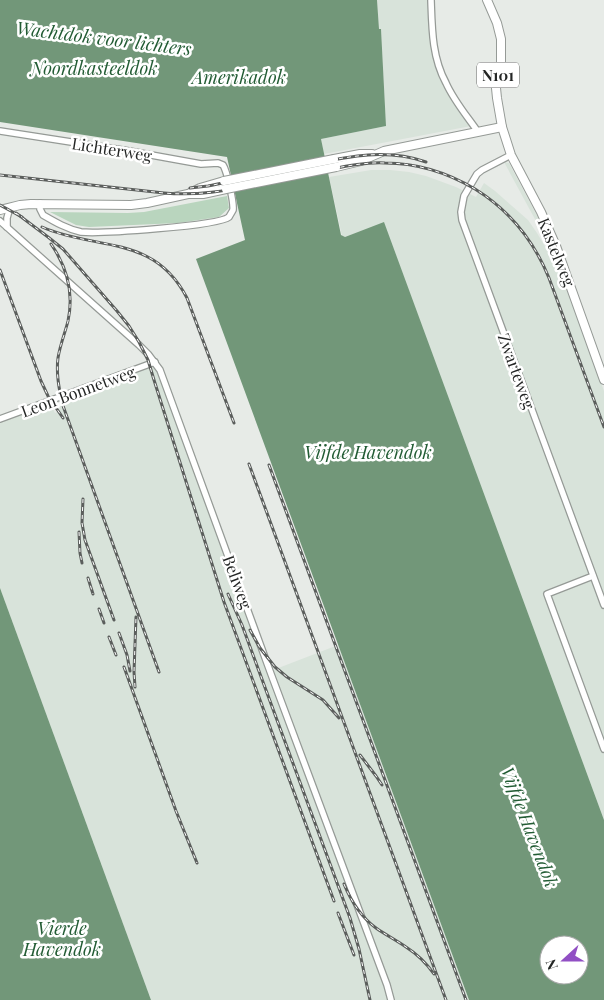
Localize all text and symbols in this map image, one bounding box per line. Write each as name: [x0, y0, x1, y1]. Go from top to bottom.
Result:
water label: Wachtdok voor lichters: [15, 15, 193, 61]
water label: Noordkasteeldok: [28, 56, 158, 80]
road number: N101: [477, 62, 519, 88]
water label: Amerikadok: [190, 65, 286, 89]
street label: Lichterweg: [70, 132, 154, 166]
street label: Kastelweg: [534, 214, 581, 290]
street label: Zwarteweg: [494, 330, 541, 412]
street label: Leon Bonnetweg: [18, 360, 139, 421]
water label: Vijfde Havendok: [304, 440, 432, 464]
street label: Beliweg: [219, 552, 258, 612]
water label: Vijfde Havendok: [496, 763, 564, 891]
water label: Vierde Havendok: [22, 916, 101, 961]
north arrow: [539, 935, 589, 985]
text: N: [541, 957, 562, 973]

